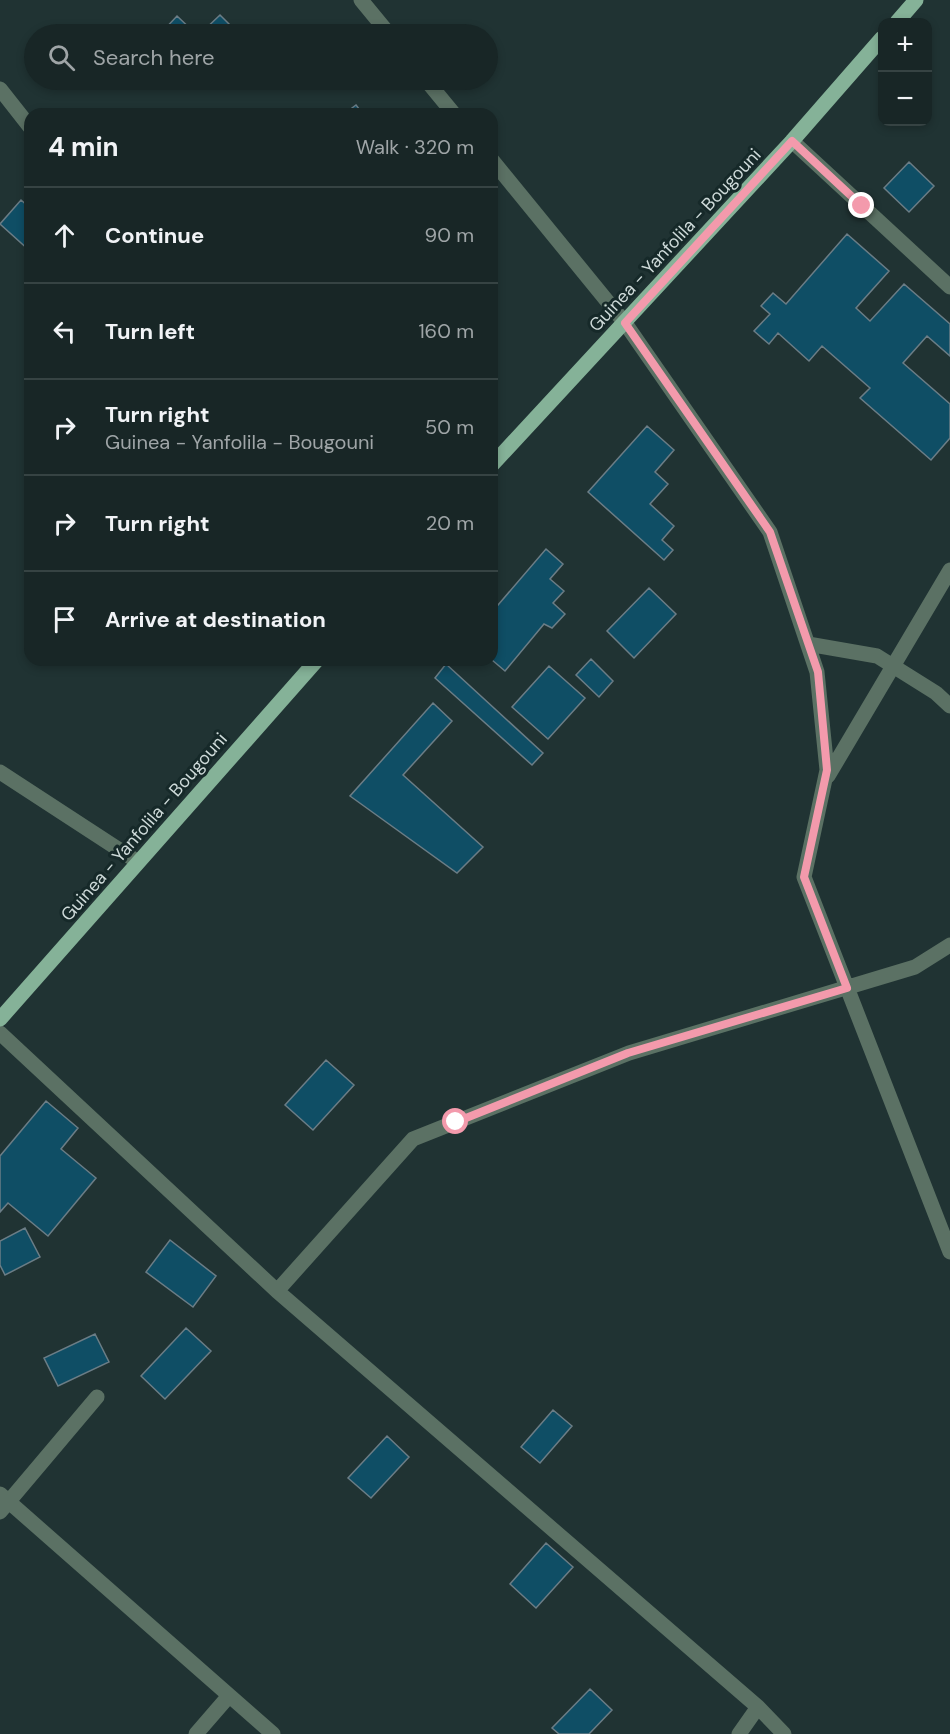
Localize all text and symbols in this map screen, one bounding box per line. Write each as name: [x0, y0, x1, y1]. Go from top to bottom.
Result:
map controls: [878, 18, 932, 126]
button: +: [878, 18, 932, 72]
search box: [24, 24, 498, 90]
icon: search: [45, 41, 78, 74]
text: Search here: [93, 43, 214, 72]
button: −: [878, 72, 932, 126]
text: 4 min: [48, 130, 119, 164]
text: Walk · 320 m: [356, 134, 474, 160]
street label: Guinea - Yanfolila - Bougouni: [584, 143, 766, 337]
route end: [848, 192, 874, 218]
icon: ahead: [48, 219, 81, 252]
text: Continue: [105, 221, 204, 250]
text: 90 m: [425, 222, 474, 248]
icon: left: [48, 315, 81, 348]
text: Turn left: [105, 317, 195, 346]
text: 160 m: [418, 318, 474, 344]
text: Turn right: [105, 400, 210, 429]
icon: right: [48, 411, 81, 444]
text: 50 m: [425, 414, 474, 440]
text: Guinea - Yanfolila - Bougouni: [105, 429, 374, 455]
icon: right: [48, 507, 81, 540]
text: Turn right: [105, 509, 210, 538]
text: 20 m: [426, 510, 474, 536]
icon: arrive: [48, 603, 81, 636]
text: Arrive at destination: [105, 605, 326, 634]
street label: Guinea - Yanfolila - Bougouni: [55, 728, 233, 926]
route start: [442, 1108, 468, 1134]

